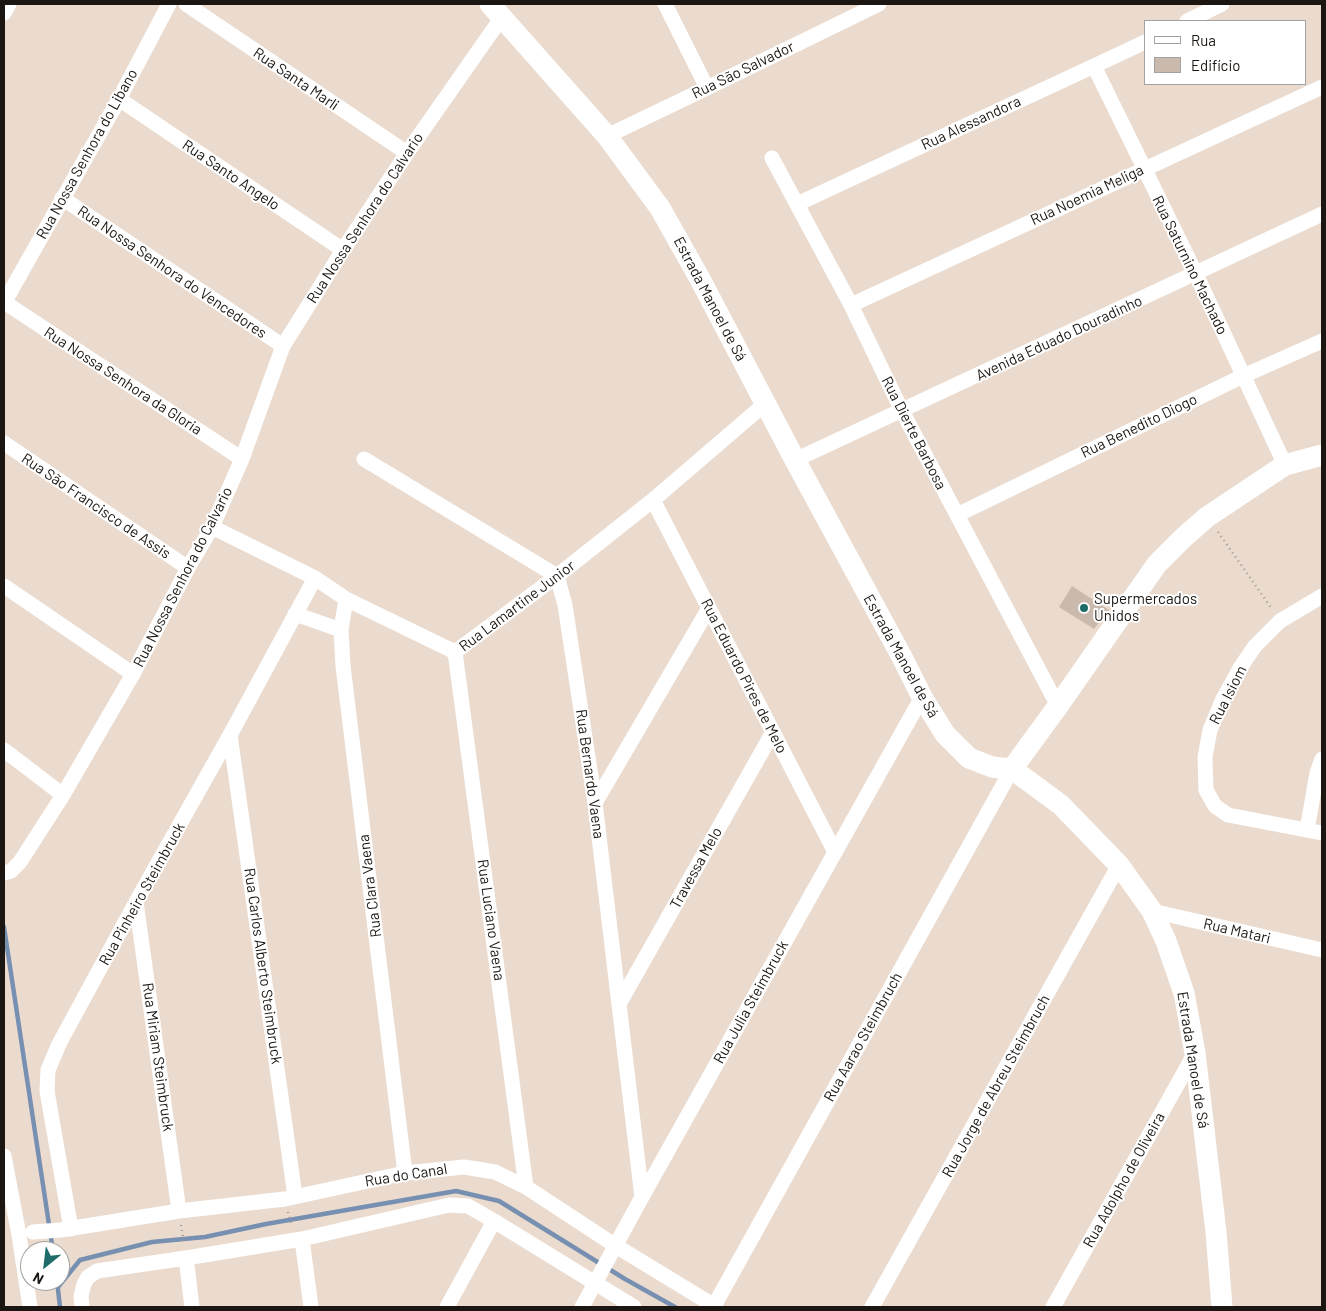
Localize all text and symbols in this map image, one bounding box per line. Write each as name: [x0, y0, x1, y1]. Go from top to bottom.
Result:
legend: [1144, 20, 1306, 85]
text: Rua: [1191, 31, 1216, 49]
street label: Rua São Salvador: [689, 37, 797, 103]
street label: Rua Santa Marli: [250, 44, 342, 114]
text: Edifício: [1191, 56, 1240, 74]
street label: Rua Nossa Senhora do Libano: [33, 66, 141, 242]
street label: Rua Alessandora: [918, 92, 1024, 154]
street label: Rua Nossa Senhora do Calvario: [303, 129, 427, 307]
street label: Rua Santo Angelo: [179, 136, 283, 214]
street label: Rua Noemia Meliga: [1028, 161, 1146, 229]
street label: Rua Saturnino Machado: [1148, 192, 1232, 338]
street label: Rua Nossa Senhora do Vencedores: [74, 202, 270, 342]
street label: Estrada Manoel de Sá: [670, 234, 750, 364]
street label: Avenida Eduado Douradinho: [973, 291, 1145, 385]
street label: Rua Nossa Senhora da Gloria: [41, 323, 205, 439]
street label: Rua Dierte Barbosa: [878, 373, 950, 493]
street label: Rua Benedito Diogo: [1078, 390, 1200, 462]
street label: Rua São Francisco de Assis: [18, 449, 174, 563]
street label: Rua Nossa Senhora do Calvario: [130, 484, 236, 670]
street label: Rua Lamartine Junior: [456, 557, 578, 655]
place label: Supermercados Unidos: [1094, 590, 1197, 625]
street label: Estrada Manoel de Sá: [860, 591, 942, 721]
street label: Rua Eduardo Pires de Melo: [697, 596, 791, 756]
marker: Supermercados Unidos: [1078, 602, 1090, 614]
street label: Rua Isiom: [1206, 663, 1250, 727]
street label: Rua Bernardo Vaena: [572, 708, 608, 840]
street label: Rua Pinheiro Steimbruck: [95, 820, 189, 968]
street label: Travessa Melo: [666, 824, 726, 912]
street label: Rua Clara Vaena: [355, 833, 385, 939]
street label: Rua Luciano Vaena: [474, 858, 508, 982]
street label: Rua Carlos Alberto Steimbruck: [240, 867, 286, 1065]
street label: Rua Matari: [1202, 915, 1272, 947]
street label: Rua Julia Steimbruck: [710, 937, 792, 1067]
street label: Rua Aarao Steimbruch: [820, 969, 906, 1105]
street label: Rua Miriam Steimbruck: [139, 981, 177, 1133]
street label: Estrada Manoel de Sá: [1173, 990, 1213, 1130]
street label: Rua Jorge de Abreu Steimbruch: [938, 992, 1054, 1180]
street label: Rua Adolpho de Oliveira: [1079, 1109, 1169, 1251]
street label: Rua do Canal: [364, 1160, 448, 1190]
north arrow: [20, 1241, 70, 1291]
text: N: [30, 1269, 46, 1288]

